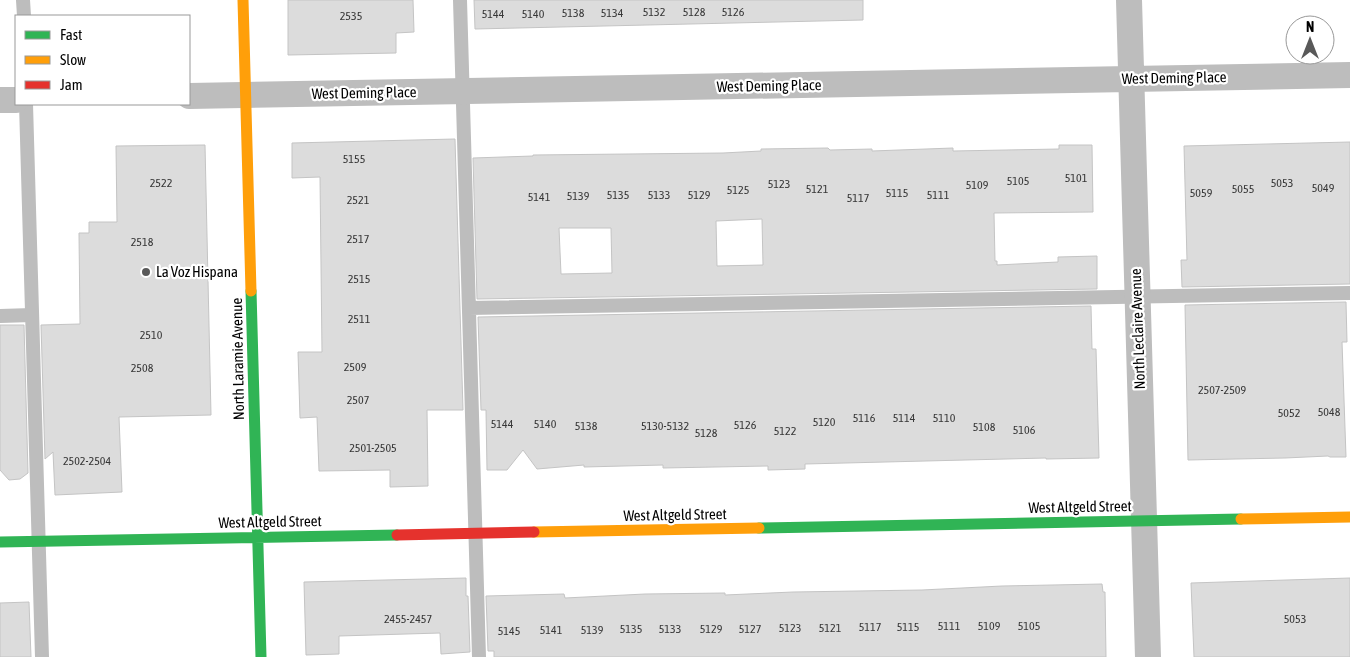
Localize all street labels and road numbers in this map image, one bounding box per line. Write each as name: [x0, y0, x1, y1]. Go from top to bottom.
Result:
street label: West Deming Place: [1121, 68, 1227, 87]
street label: West Deming Place: [716, 76, 822, 95]
street label: West Deming Place: [311, 83, 417, 102]
street label: North Leclaire Avenue: [1127, 268, 1148, 390]
street label: North Laramie Avenue: [228, 298, 247, 420]
street label: West Altgeld Street: [1028, 497, 1132, 516]
street label: West Altgeld Street: [623, 505, 727, 524]
street label: West Altgeld Street: [218, 512, 322, 531]

